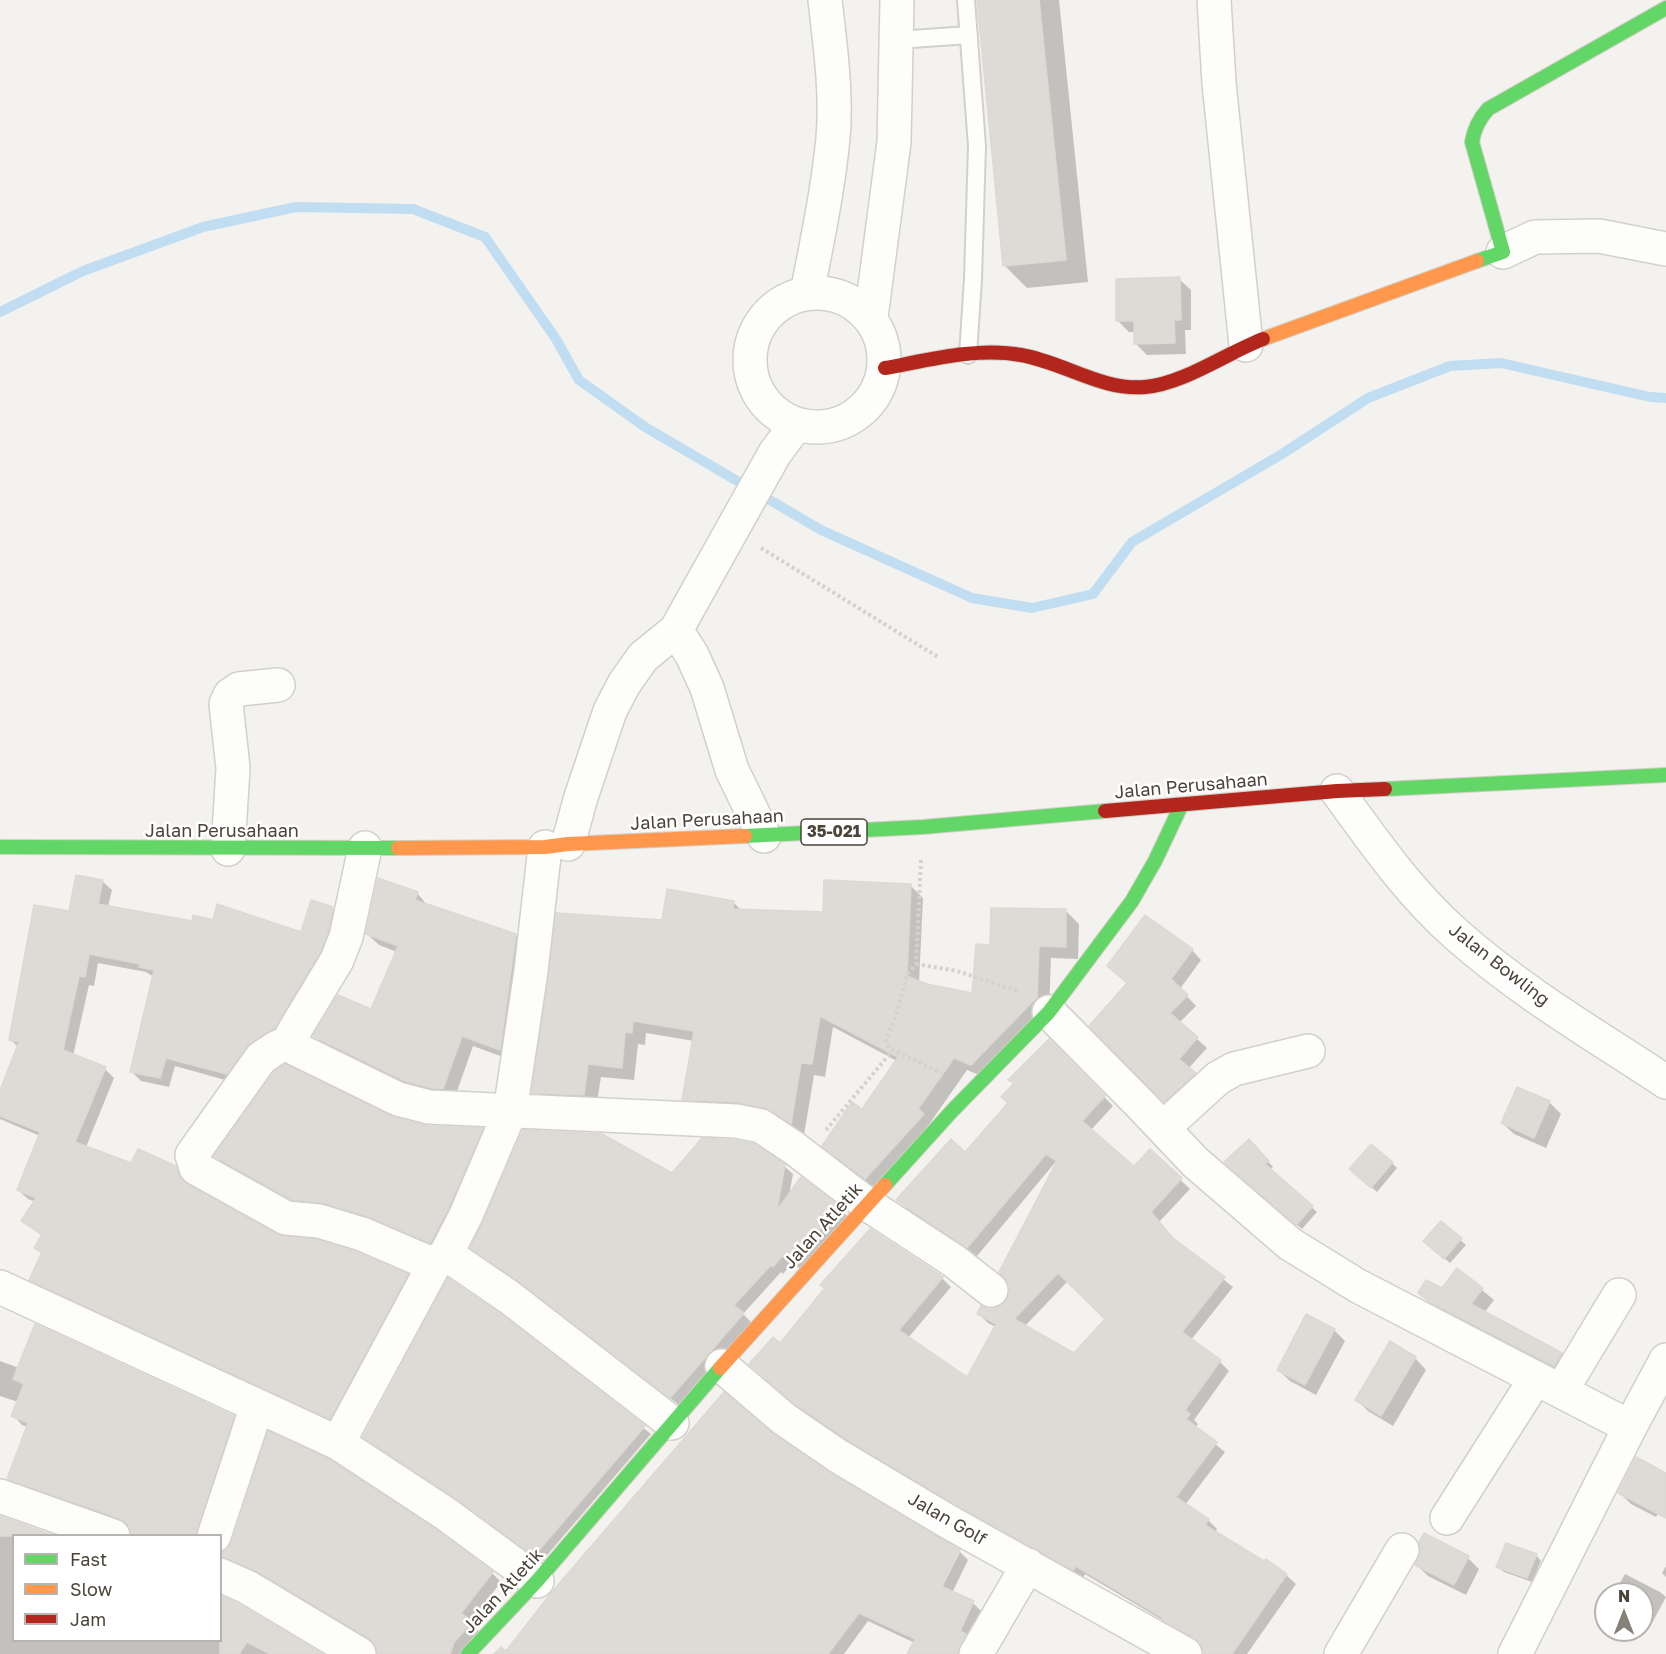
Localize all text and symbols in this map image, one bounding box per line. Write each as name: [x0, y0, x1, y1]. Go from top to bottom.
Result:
street label: Jalan Perusahaan: [1113, 769, 1269, 803]
street label: Jalan Perusahaan: [630, 805, 784, 835]
road number: 35-021: [801, 819, 867, 845]
street label: Jalan Perusahaan: [145, 820, 299, 842]
street label: Jalan Bowling: [1444, 919, 1554, 1011]
street label: Jalan Atletik: [779, 1178, 867, 1274]
street label: Jalan Golf: [904, 1488, 990, 1550]
legend: [12, 1534, 222, 1642]
street label: Jalan Atletik: [458, 1544, 548, 1638]
text: Fast: [70, 1548, 107, 1570]
text: Slow: [70, 1578, 112, 1600]
north arrow: [1594, 1582, 1654, 1642]
text: N: [1618, 1586, 1630, 1606]
text: Jam: [70, 1608, 106, 1630]

